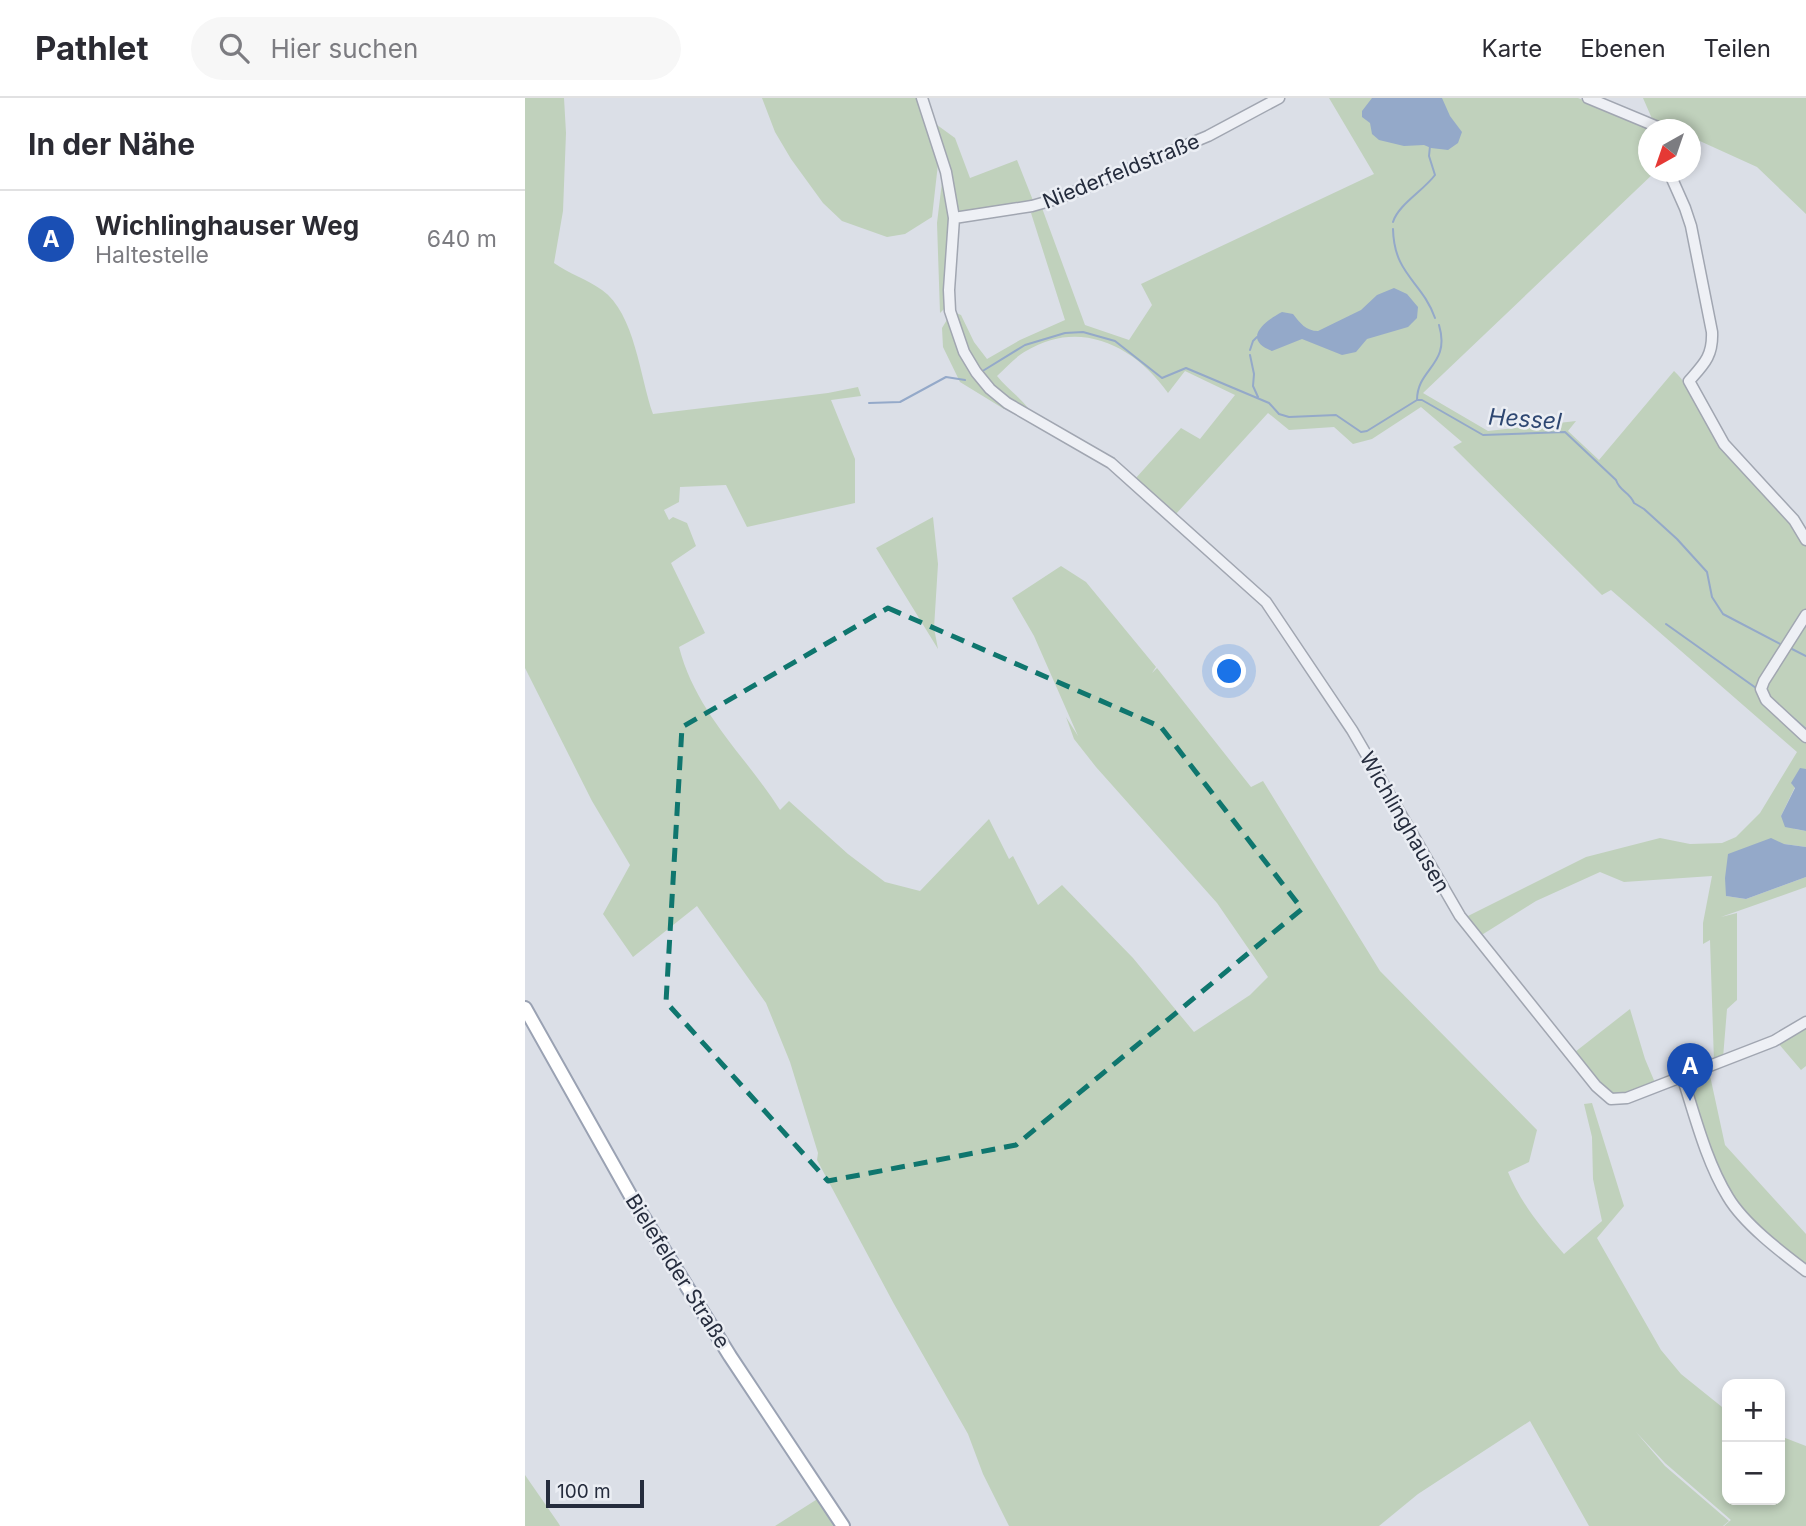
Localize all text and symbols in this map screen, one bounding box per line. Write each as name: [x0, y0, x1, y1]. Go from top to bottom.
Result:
search box: [191, 17, 681, 80]
text: Pathlet: [35, 28, 149, 68]
icon: search: [215, 29, 253, 67]
text: Hier suchen: [271, 33, 418, 64]
text: Karte: [1482, 34, 1542, 63]
text: Ebenen: [1580, 34, 1666, 63]
text: Teilen: [1704, 34, 1771, 63]
north arrow: [1638, 119, 1701, 182]
text: In der Nähe: [28, 126, 195, 162]
street label: Niederfeldstraße: [1039, 128, 1203, 214]
text: Wichlinghauser Weg: [95, 210, 359, 241]
text: A: [42, 225, 60, 253]
text: 640 m: [427, 225, 497, 253]
text: Haltestelle: [95, 241, 209, 269]
water label: Hessel: [1487, 402, 1563, 436]
your location: [1212, 654, 1246, 688]
street label: Wichlinghausen: [1355, 747, 1455, 897]
pin: A: [1667, 1043, 1713, 1101]
street label: Bielefelder Straße: [620, 1189, 736, 1353]
map controls: [1722, 1379, 1785, 1505]
button: +: [1722, 1379, 1785, 1442]
button: −: [1722, 1442, 1785, 1505]
scale bar: [546, 1477, 644, 1509]
text: 100 m: [557, 1480, 611, 1503]

